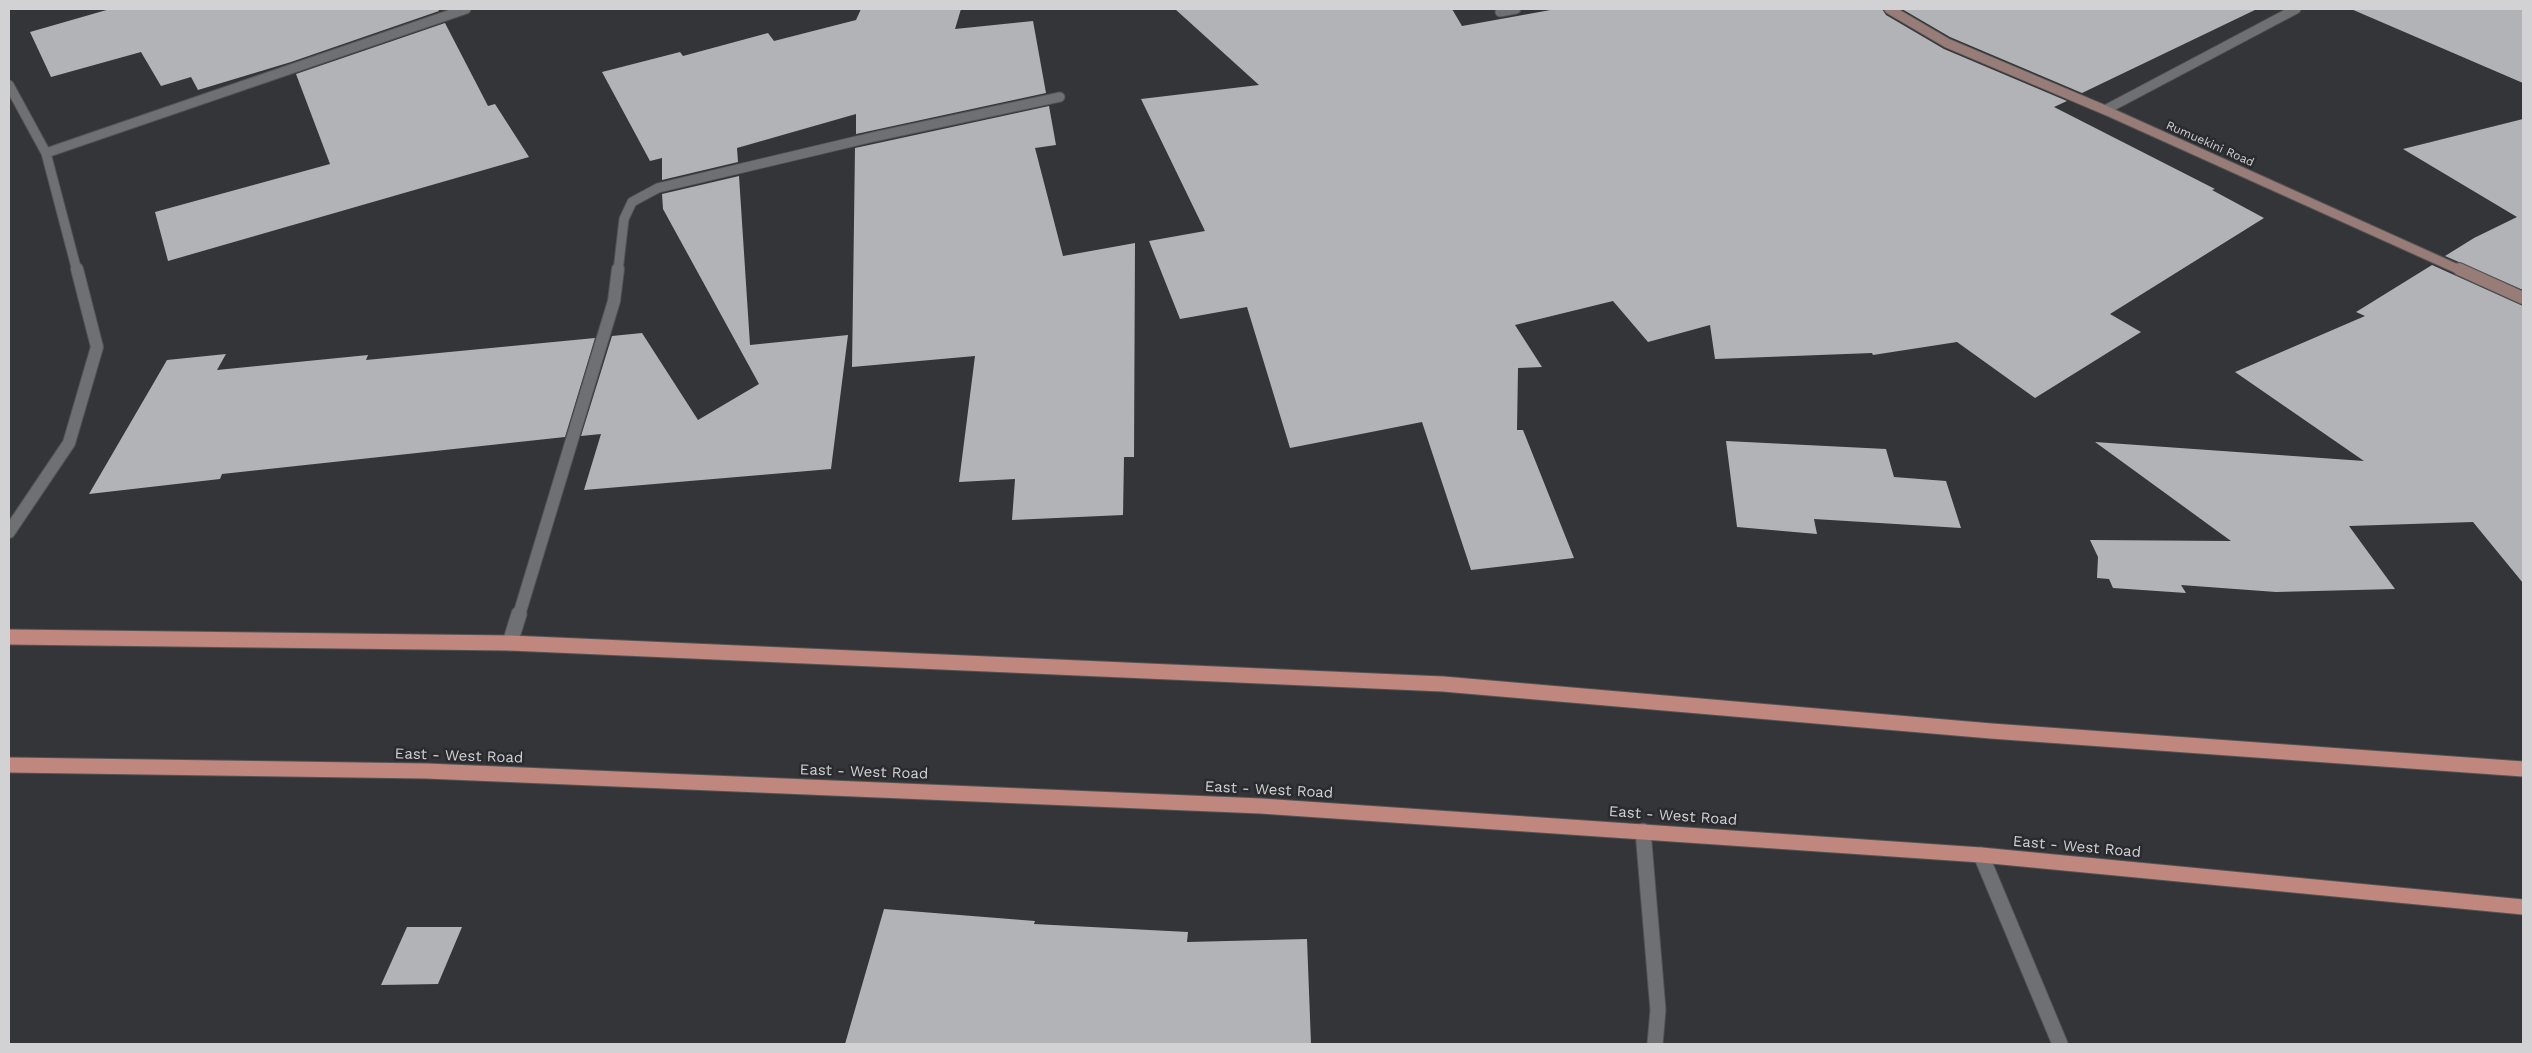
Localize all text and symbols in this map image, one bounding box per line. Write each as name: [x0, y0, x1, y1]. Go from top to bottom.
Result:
street label: Rumuekini Road: [2164, 118, 2256, 170]
street label: East - West Road: [394, 745, 524, 767]
street label: East - West Road: [799, 761, 929, 783]
street label: East - West Road: [1204, 778, 1334, 802]
street label: East - West Road: [1608, 803, 1738, 829]
street label: East - West Road: [2012, 832, 2142, 862]

